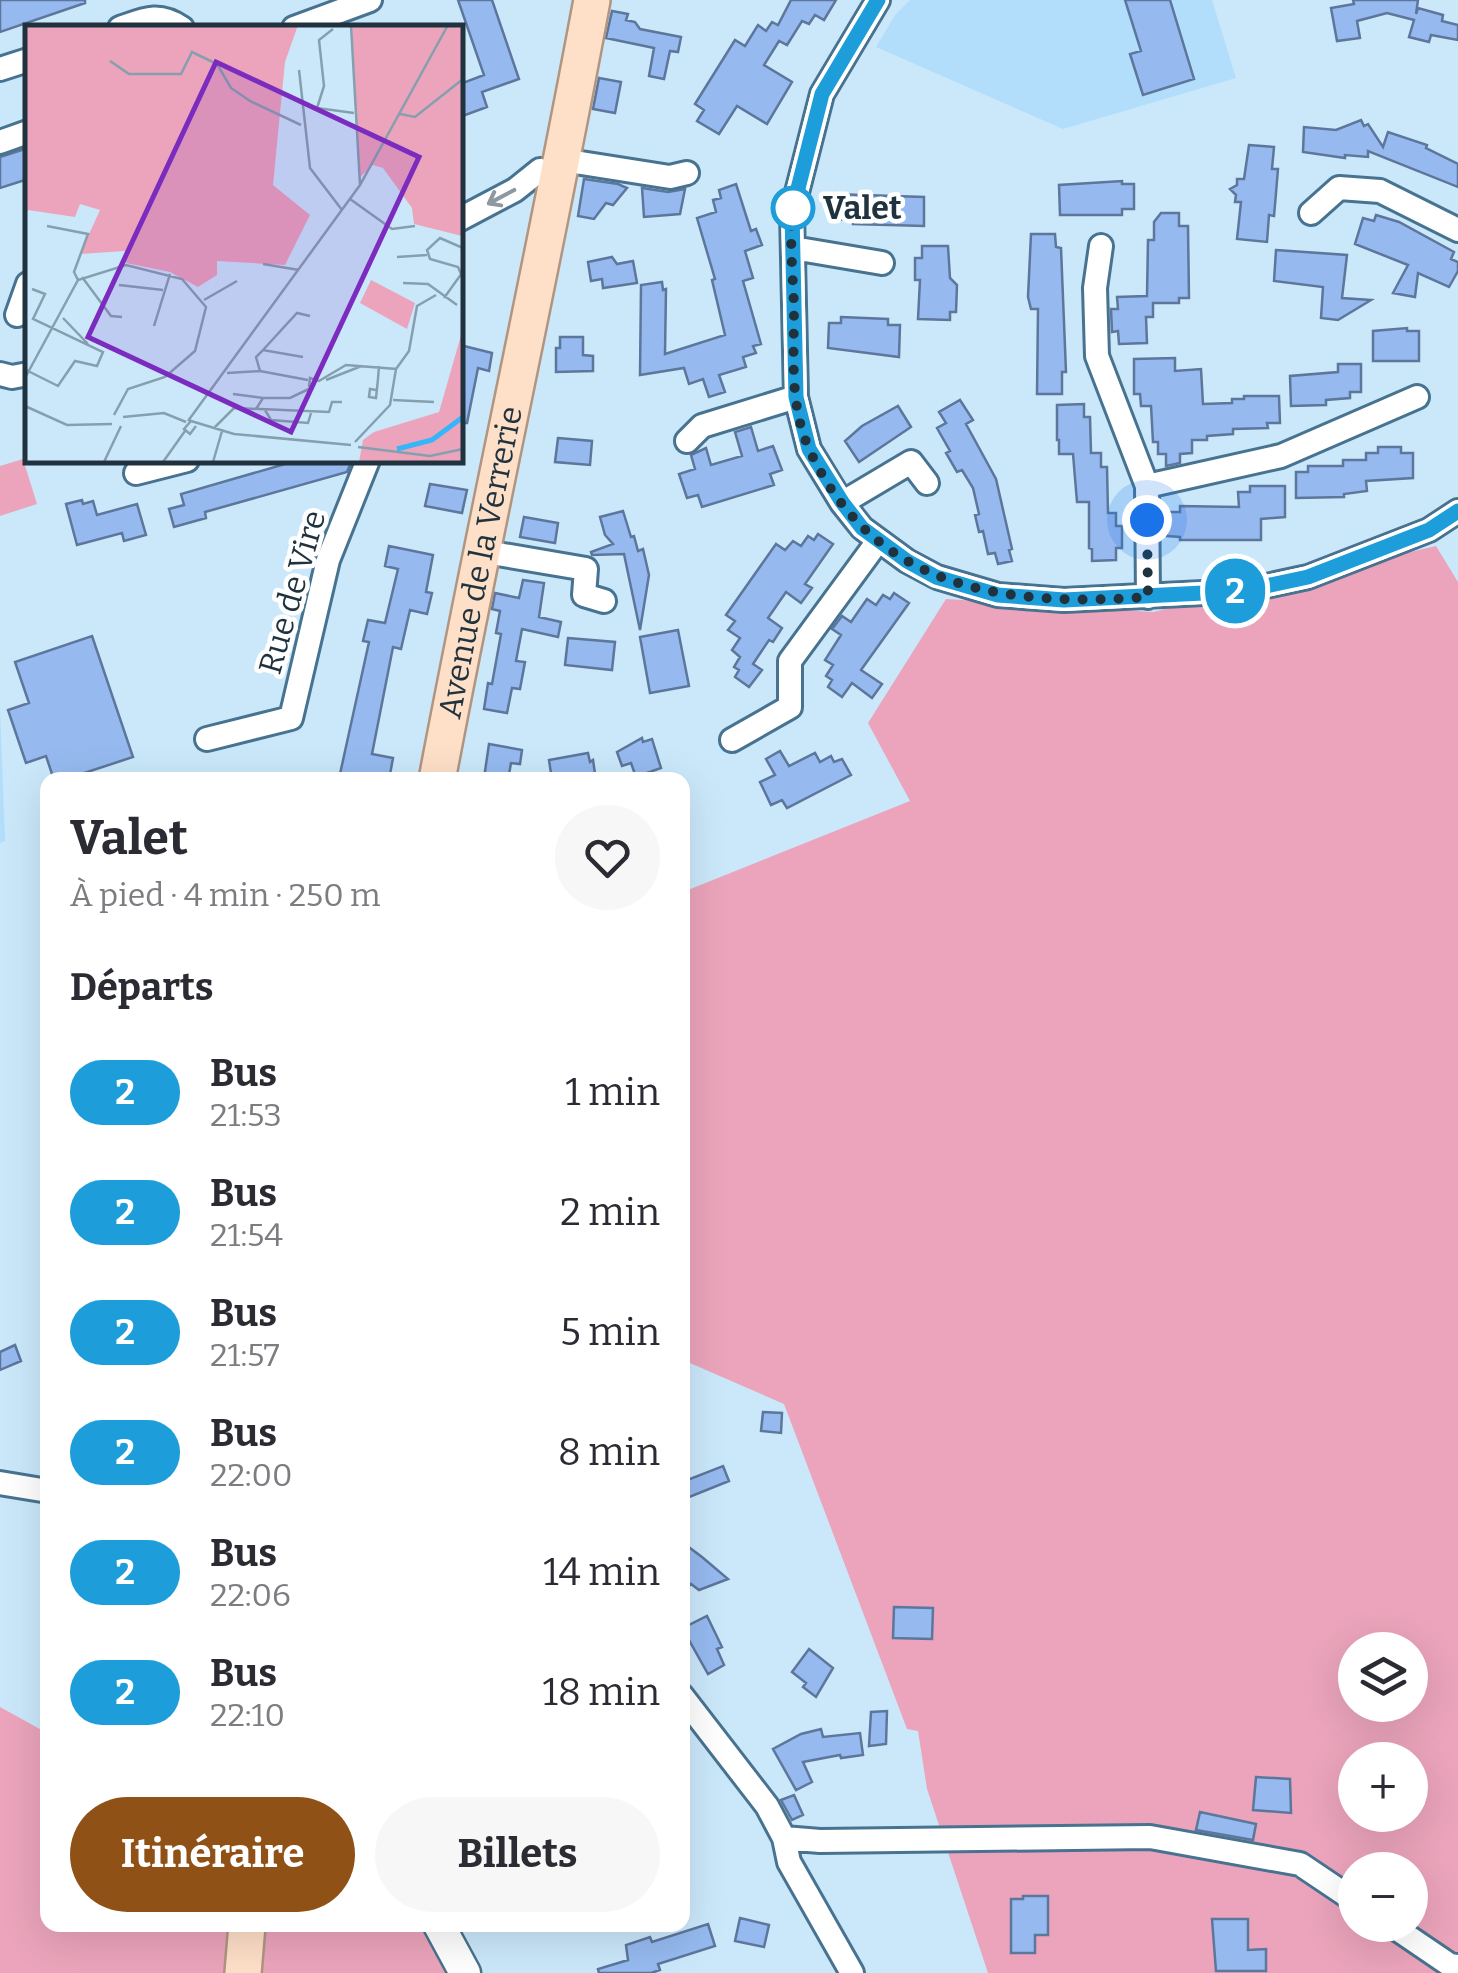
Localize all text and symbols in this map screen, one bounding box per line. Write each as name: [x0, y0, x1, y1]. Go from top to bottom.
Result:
inset map: [25, 25, 462, 462]
marker: Valet: [772, 187, 814, 229]
one-way arrow: [487, 188, 517, 207]
place label: Valet: [823, 189, 902, 227]
street label: Avenue de la Verrerie: [430, 403, 530, 721]
your location: [1122, 495, 1172, 545]
street label: Rue de Vire: [251, 506, 333, 678]
line badge: 2: [1202, 558, 1268, 624]
text: 2: [1225, 570, 1245, 612]
button: heart: [555, 805, 660, 910]
text: Valet: [70, 809, 188, 867]
text: À pied · 4 min · 250 m: [70, 876, 381, 914]
text: Départs: [70, 964, 213, 1010]
text: Bus: [210, 1050, 277, 1096]
text: 1 min: [565, 1069, 660, 1115]
text: 2: [115, 1071, 135, 1113]
text: 21:53: [210, 1096, 282, 1134]
text: Bus: [210, 1170, 277, 1216]
text: 2 min: [560, 1189, 660, 1235]
text: 2: [115, 1191, 135, 1233]
text: 21:54: [210, 1216, 283, 1254]
text: Bus: [210, 1290, 277, 1336]
text: 5 min: [560, 1309, 660, 1355]
text: 2: [115, 1311, 135, 1353]
text: 21:57: [210, 1336, 280, 1374]
text: Bus: [210, 1410, 277, 1456]
text: 8 min: [558, 1429, 660, 1475]
text: 2: [115, 1431, 135, 1473]
text: 22:00: [210, 1456, 293, 1494]
text: Bus: [210, 1530, 277, 1576]
text: 14 min: [543, 1549, 660, 1595]
text: 2: [115, 1551, 135, 1593]
text: 22:06: [210, 1576, 291, 1614]
map controls: [1338, 1632, 1428, 1942]
button: layers: [1338, 1632, 1428, 1722]
text: Bus: [210, 1650, 277, 1696]
text: 18 min: [543, 1669, 660, 1715]
text: 2: [115, 1671, 135, 1713]
text: 22:10: [210, 1696, 285, 1734]
button: +: [1338, 1742, 1428, 1832]
button: Itinéraire: [70, 1797, 355, 1912]
button: Billets: [375, 1797, 660, 1912]
button: −: [1338, 1852, 1428, 1942]

